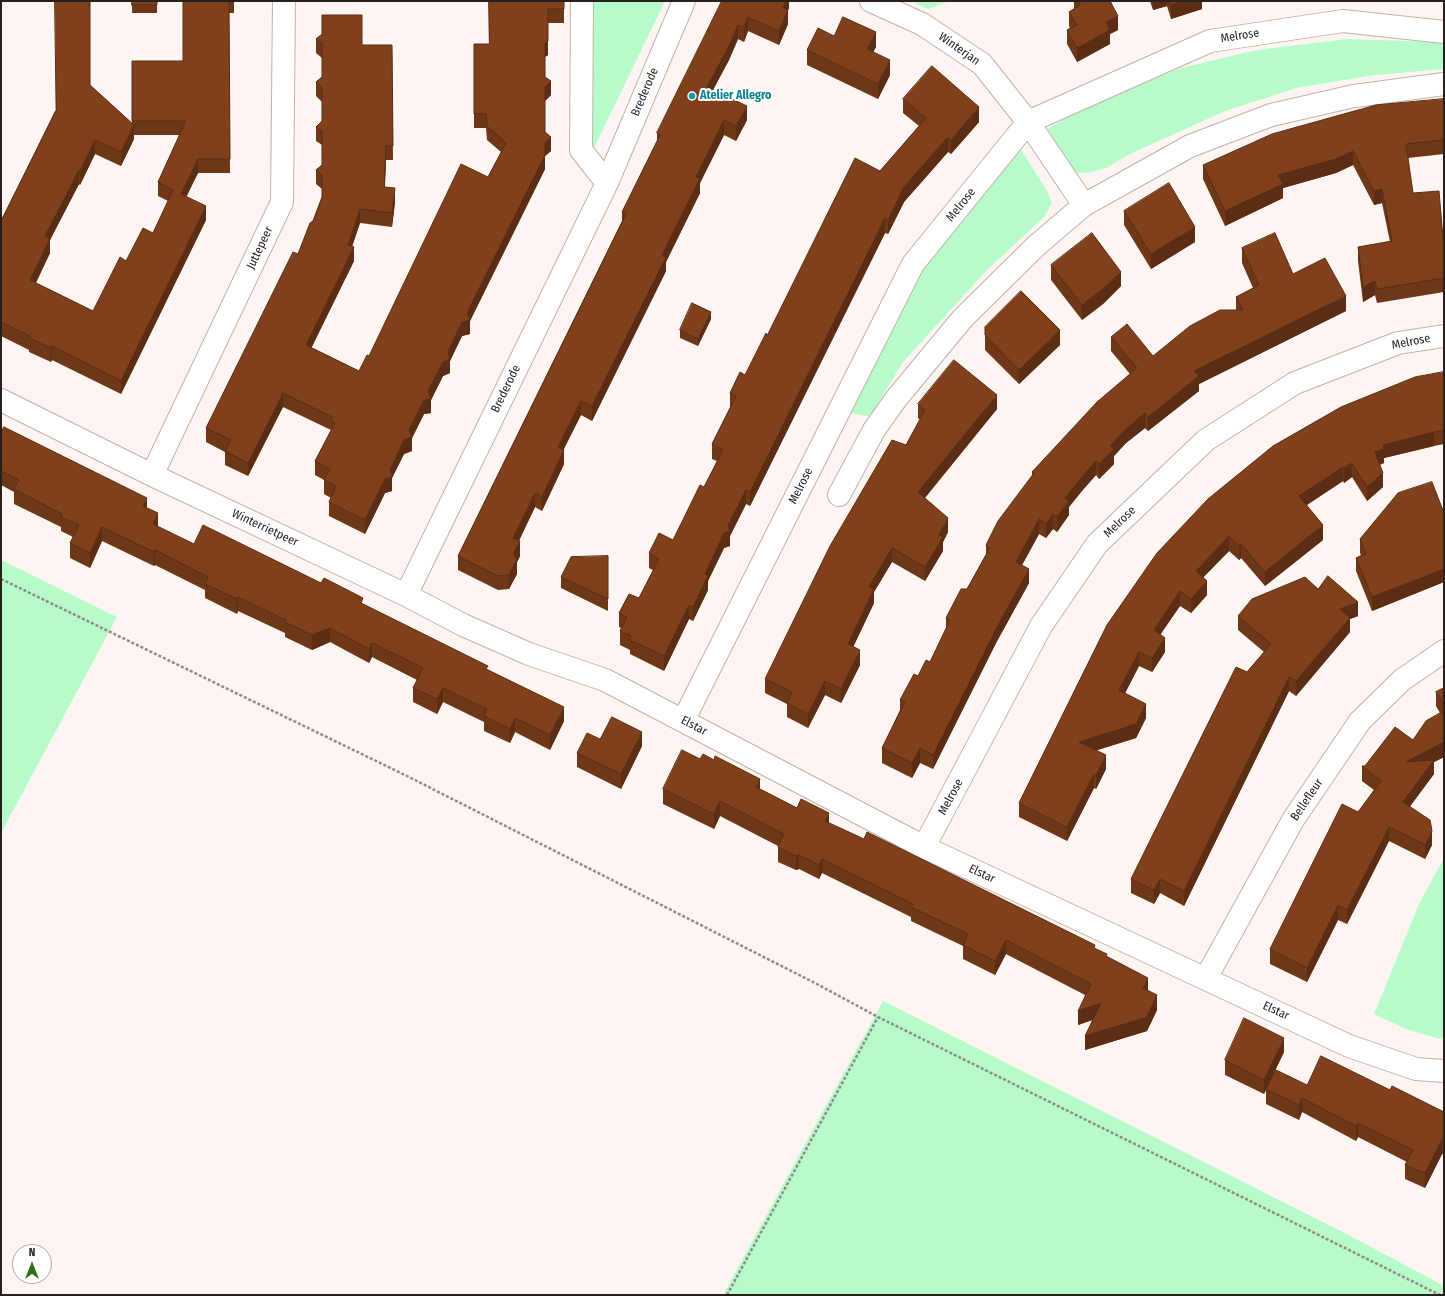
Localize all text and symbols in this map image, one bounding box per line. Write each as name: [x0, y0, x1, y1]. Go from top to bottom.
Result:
street label: Melrose: [1220, 26, 1260, 46]
street label: Winterjan: [935, 30, 983, 68]
street label: Brederode: [628, 66, 662, 118]
place label: Atelier Allegro: [700, 89, 771, 103]
marker: Atelier Allegro: [687, 91, 697, 101]
street label: Melrose: [943, 185, 979, 225]
street label: Juttepeer: [244, 224, 276, 272]
street label: Melrose: [1391, 331, 1431, 353]
street label: Brederode: [488, 363, 524, 415]
street label: Melrose: [786, 465, 816, 507]
street label: Melrose: [1101, 503, 1139, 541]
street label: Winterrietpeer: [229, 506, 301, 550]
street label: Elstar: [678, 713, 710, 739]
street label: Melrose: [936, 776, 966, 818]
street label: Bellefleur: [1288, 776, 1326, 824]
street label: Elstar: [966, 862, 998, 886]
street label: Elstar: [1260, 999, 1292, 1023]
north arrow: [12, 1244, 52, 1284]
text: N: [29, 1246, 35, 1259]

